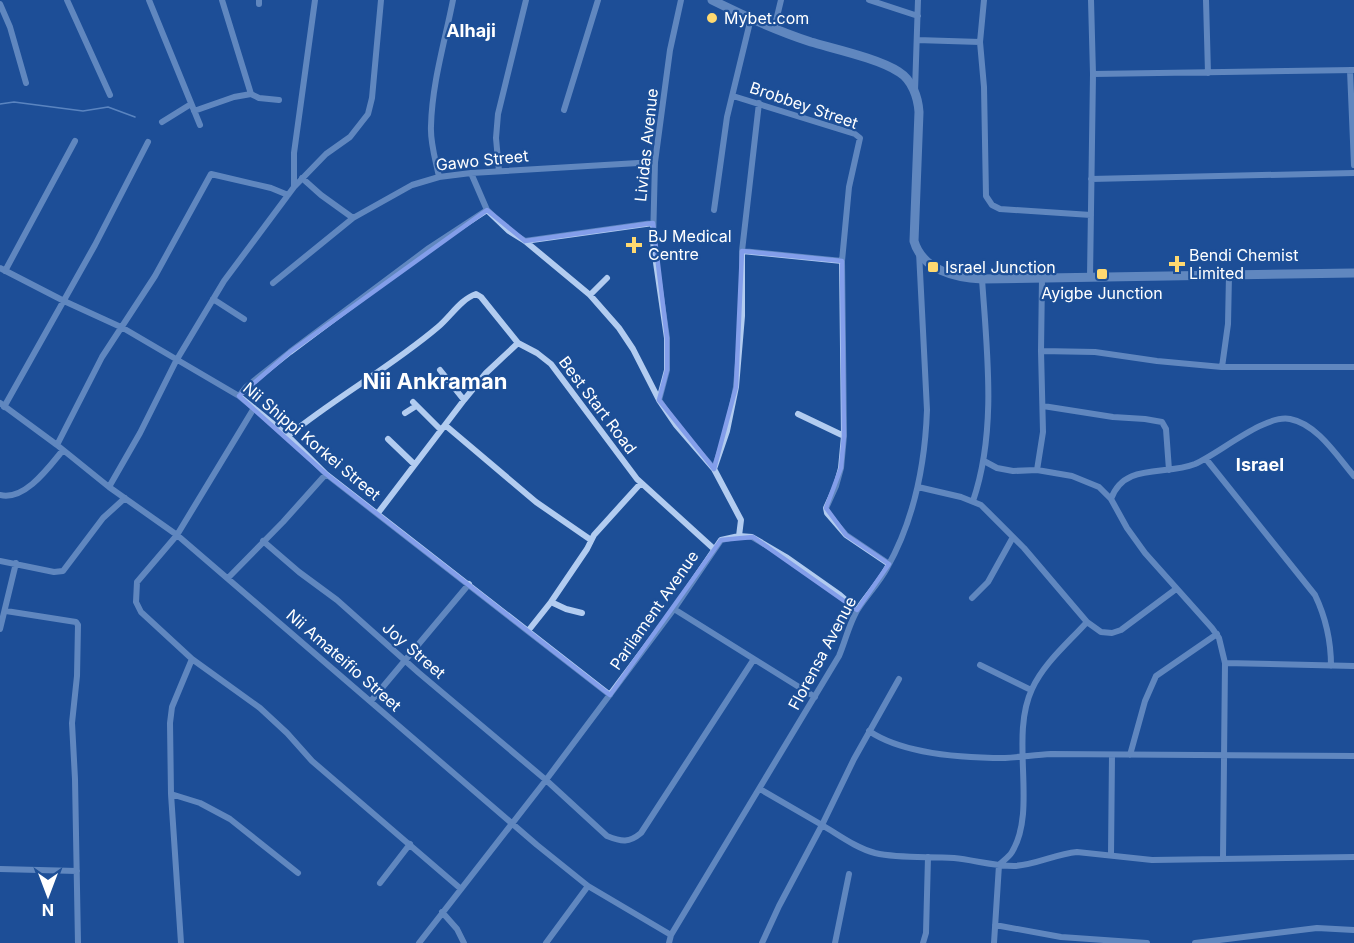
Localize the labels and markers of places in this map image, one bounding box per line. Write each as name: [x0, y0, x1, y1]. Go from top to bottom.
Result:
place label: Mybet.com: [724, 8, 809, 28]
marker: Mybet.com: [705, 11, 719, 25]
place label: BJ Medical Centre: [648, 226, 732, 264]
marker: BJ Medical Centre: [625, 236, 643, 254]
place label: Bendi Chemist Limited: [1189, 245, 1298, 283]
place label: Israel Junction: [945, 257, 1056, 277]
marker: Bendi Chemist Limited: [1170, 257, 1184, 271]
marker: Israel Junction: [926, 260, 940, 274]
marker: Ayigbe Junction: [1095, 267, 1109, 281]
place label: Ayigbe Junction: [1041, 283, 1163, 303]

